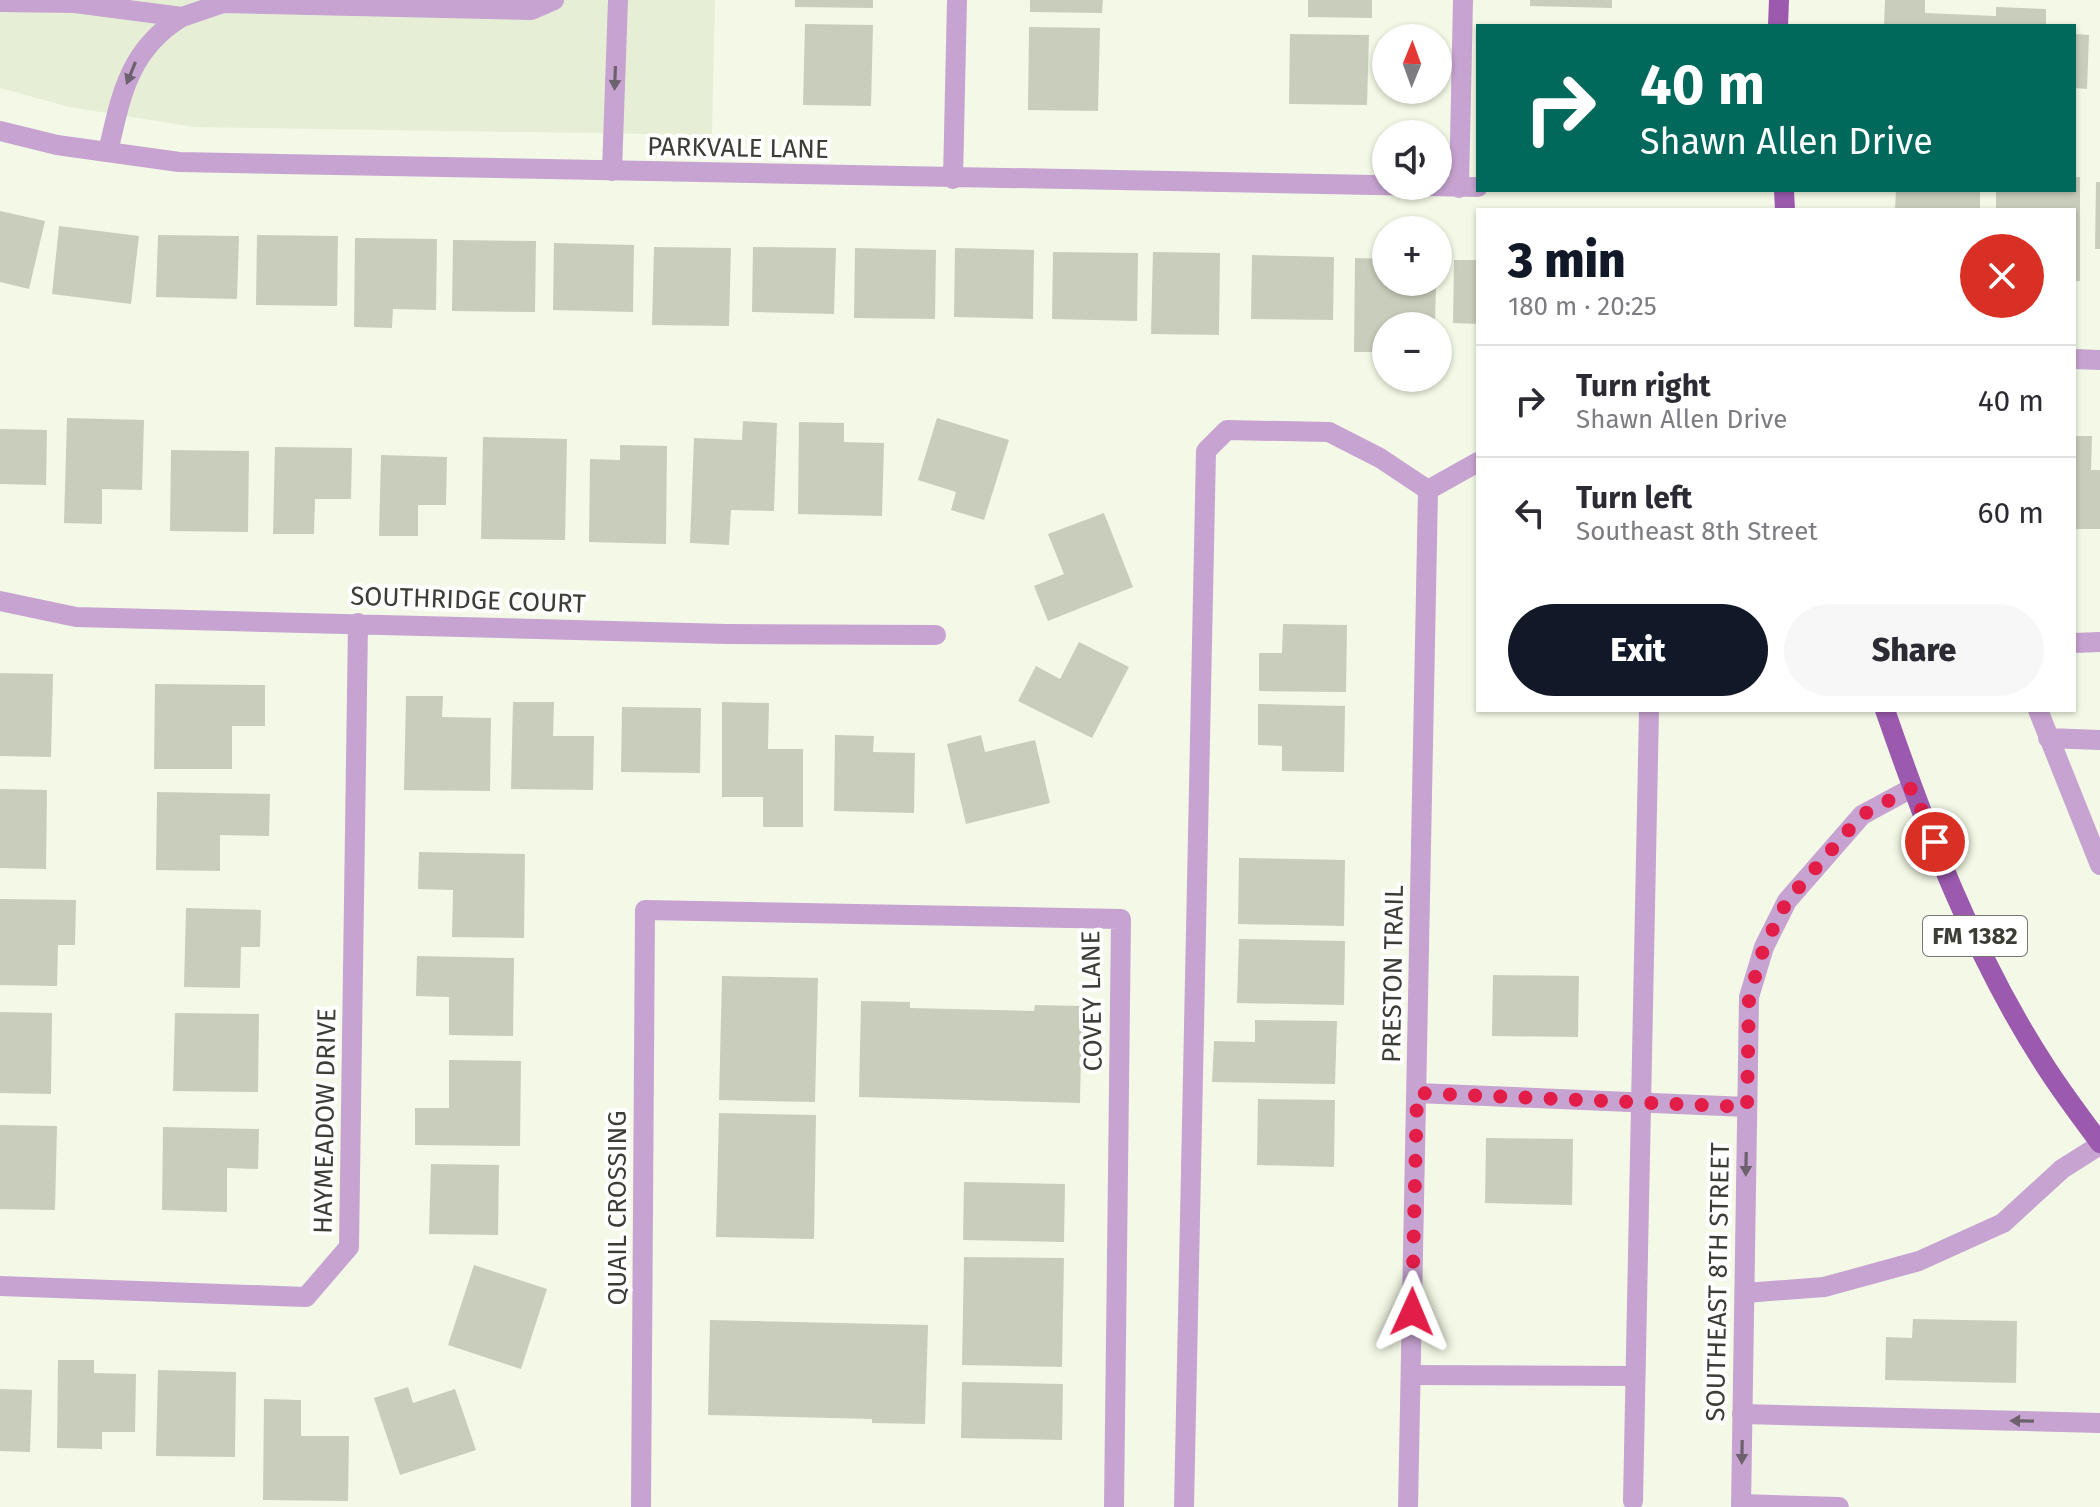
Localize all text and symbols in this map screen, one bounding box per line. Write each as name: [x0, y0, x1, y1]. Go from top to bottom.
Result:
north arrow: [1372, 24, 1452, 104]
map controls: [1372, 24, 1452, 392]
text: 40 m: [1640, 52, 1765, 119]
icon: right: [1508, 56, 1612, 160]
one-way arrow: [124, 61, 137, 85]
one-way arrow: [609, 66, 622, 91]
button: sound: [1372, 120, 1452, 200]
text: Shawn Allen Drive: [1640, 120, 1933, 164]
street label: PARKVALE LANE: [647, 131, 829, 165]
button: +: [1372, 216, 1452, 296]
text: 3 min: [1508, 232, 1626, 290]
button: close: [1960, 234, 2044, 318]
text: 180 m · 20:25: [1508, 291, 1657, 322]
button: −: [1372, 312, 1452, 392]
text: Turn right: [1576, 368, 1711, 404]
icon: right: [1508, 379, 1552, 423]
text: 40 m: [1978, 383, 2044, 419]
text: Shawn Allen Drive: [1576, 404, 1787, 435]
text: Turn left: [1576, 480, 1692, 516]
icon: left: [1508, 491, 1552, 535]
text: 60 m: [1978, 495, 2044, 531]
text: Southeast 8th Street: [1576, 516, 1818, 547]
street label: SOUTHRIDGE COURT: [350, 580, 587, 620]
button: Exit: [1508, 604, 1768, 696]
button: Share: [1784, 604, 2044, 696]
pin: [1901, 808, 1969, 876]
icon: arrive: [1913, 820, 1957, 864]
street label: PRESTON TRAIL: [1376, 885, 1410, 1063]
road number: FM 1382: [1923, 916, 2027, 956]
street label: COVEY LANE: [1075, 930, 1109, 1072]
street label: HAYMEADOW DRIVE: [308, 1008, 342, 1234]
street label: QUAIL CROSSING: [602, 1110, 633, 1306]
street label: SOUTHEAST 8TH STREET: [1700, 1142, 1736, 1422]
one-way arrow: [1740, 1152, 1753, 1177]
position arrow: [1370, 1270, 1454, 1354]
one-way arrow: [2009, 1415, 2034, 1427]
one-way arrow: [1735, 1440, 1748, 1465]

